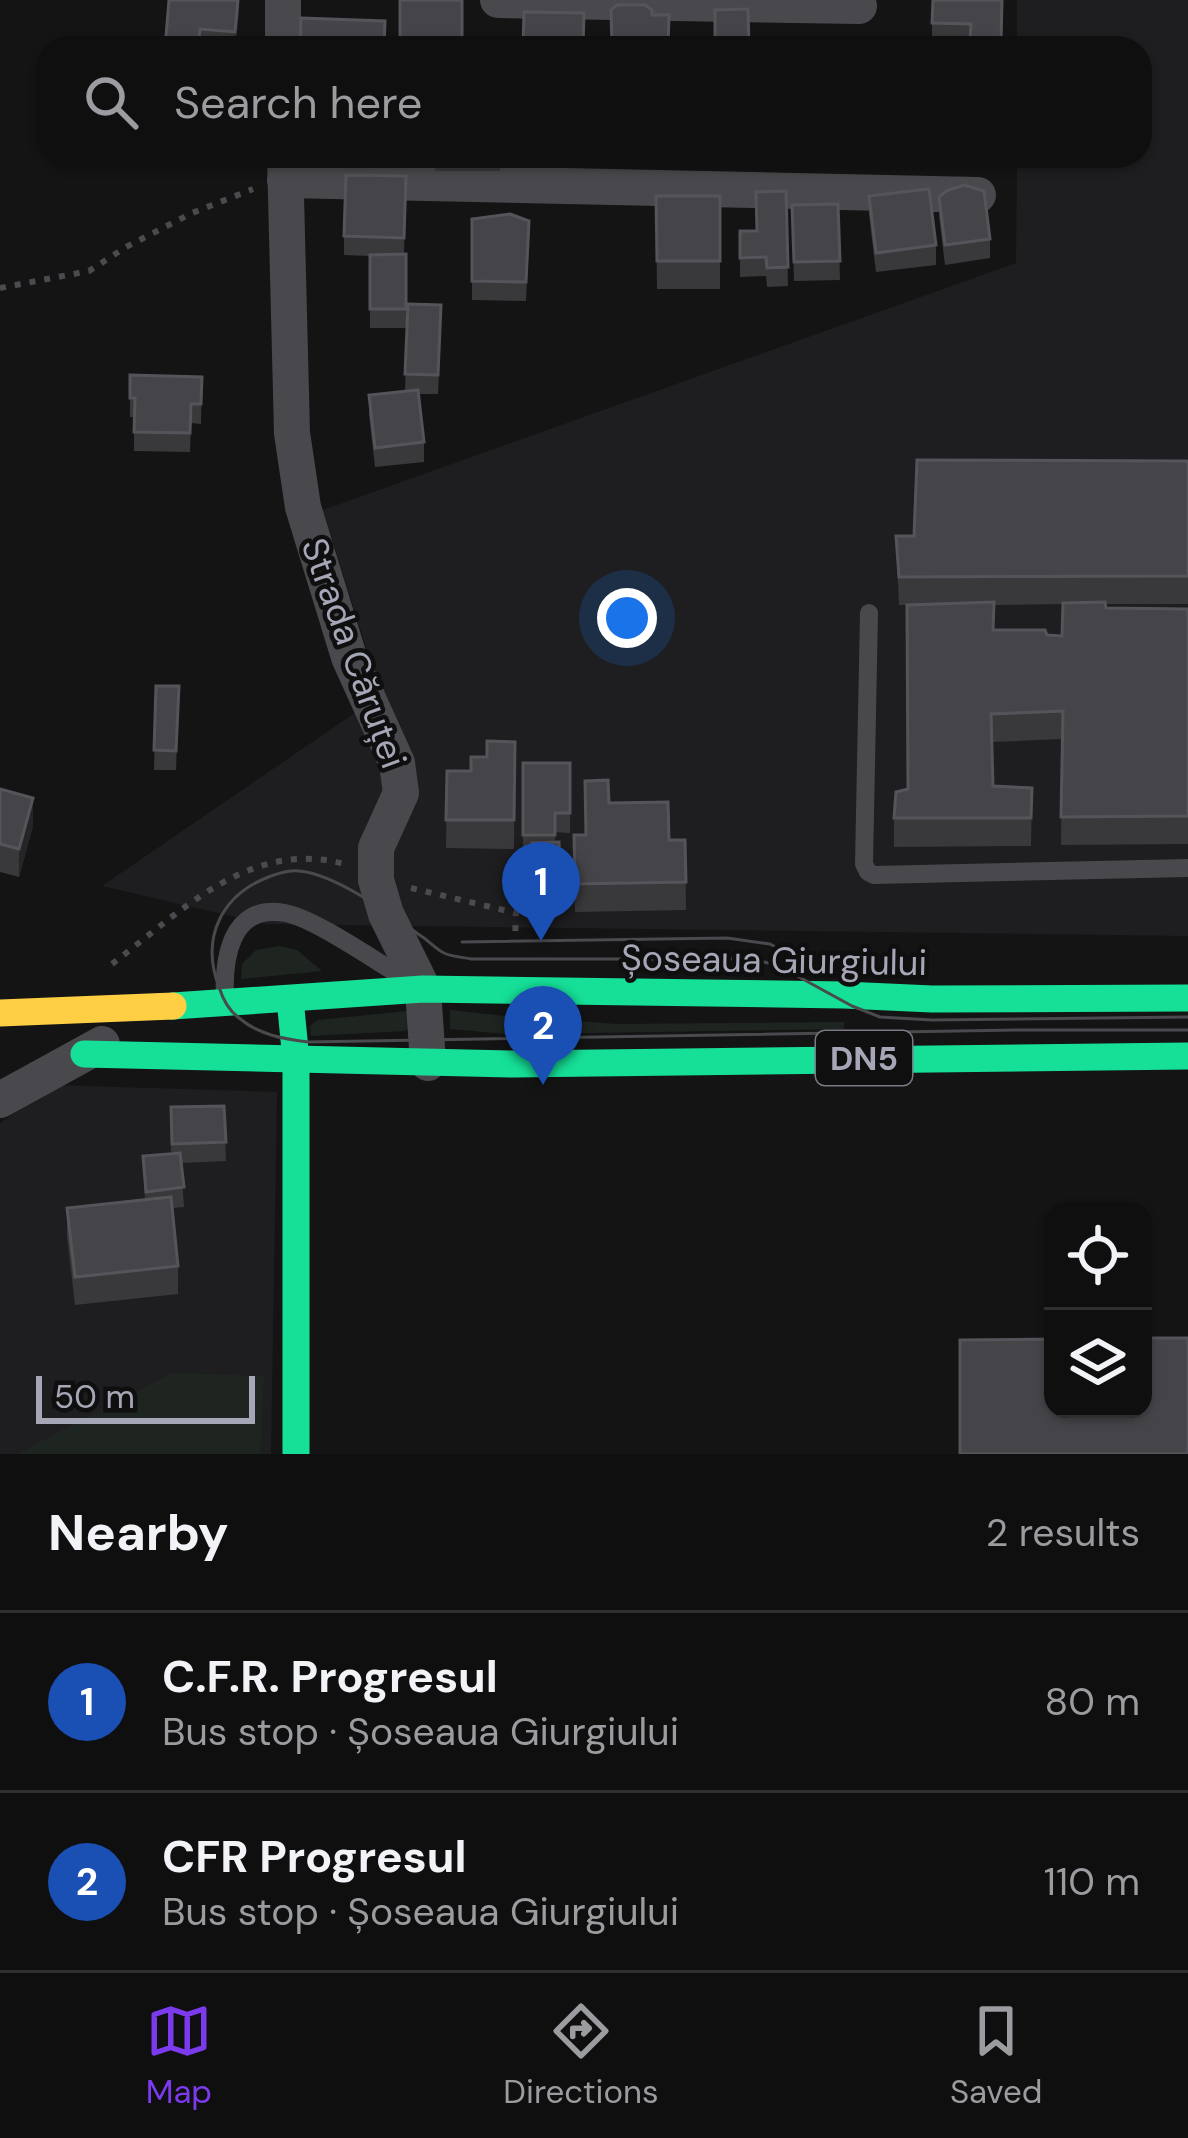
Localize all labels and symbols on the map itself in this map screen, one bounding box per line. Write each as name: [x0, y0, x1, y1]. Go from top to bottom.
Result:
street label: Strada Căruței: [291, 531, 417, 775]
your location: [597, 588, 657, 648]
pin: 1: [502, 842, 580, 941]
street label: Șoseaua Giurgiului: [621, 934, 927, 986]
pin: 2: [504, 986, 582, 1085]
road number: DN5: [816, 1031, 912, 1085]
scale bar: [36, 1370, 255, 1423]

